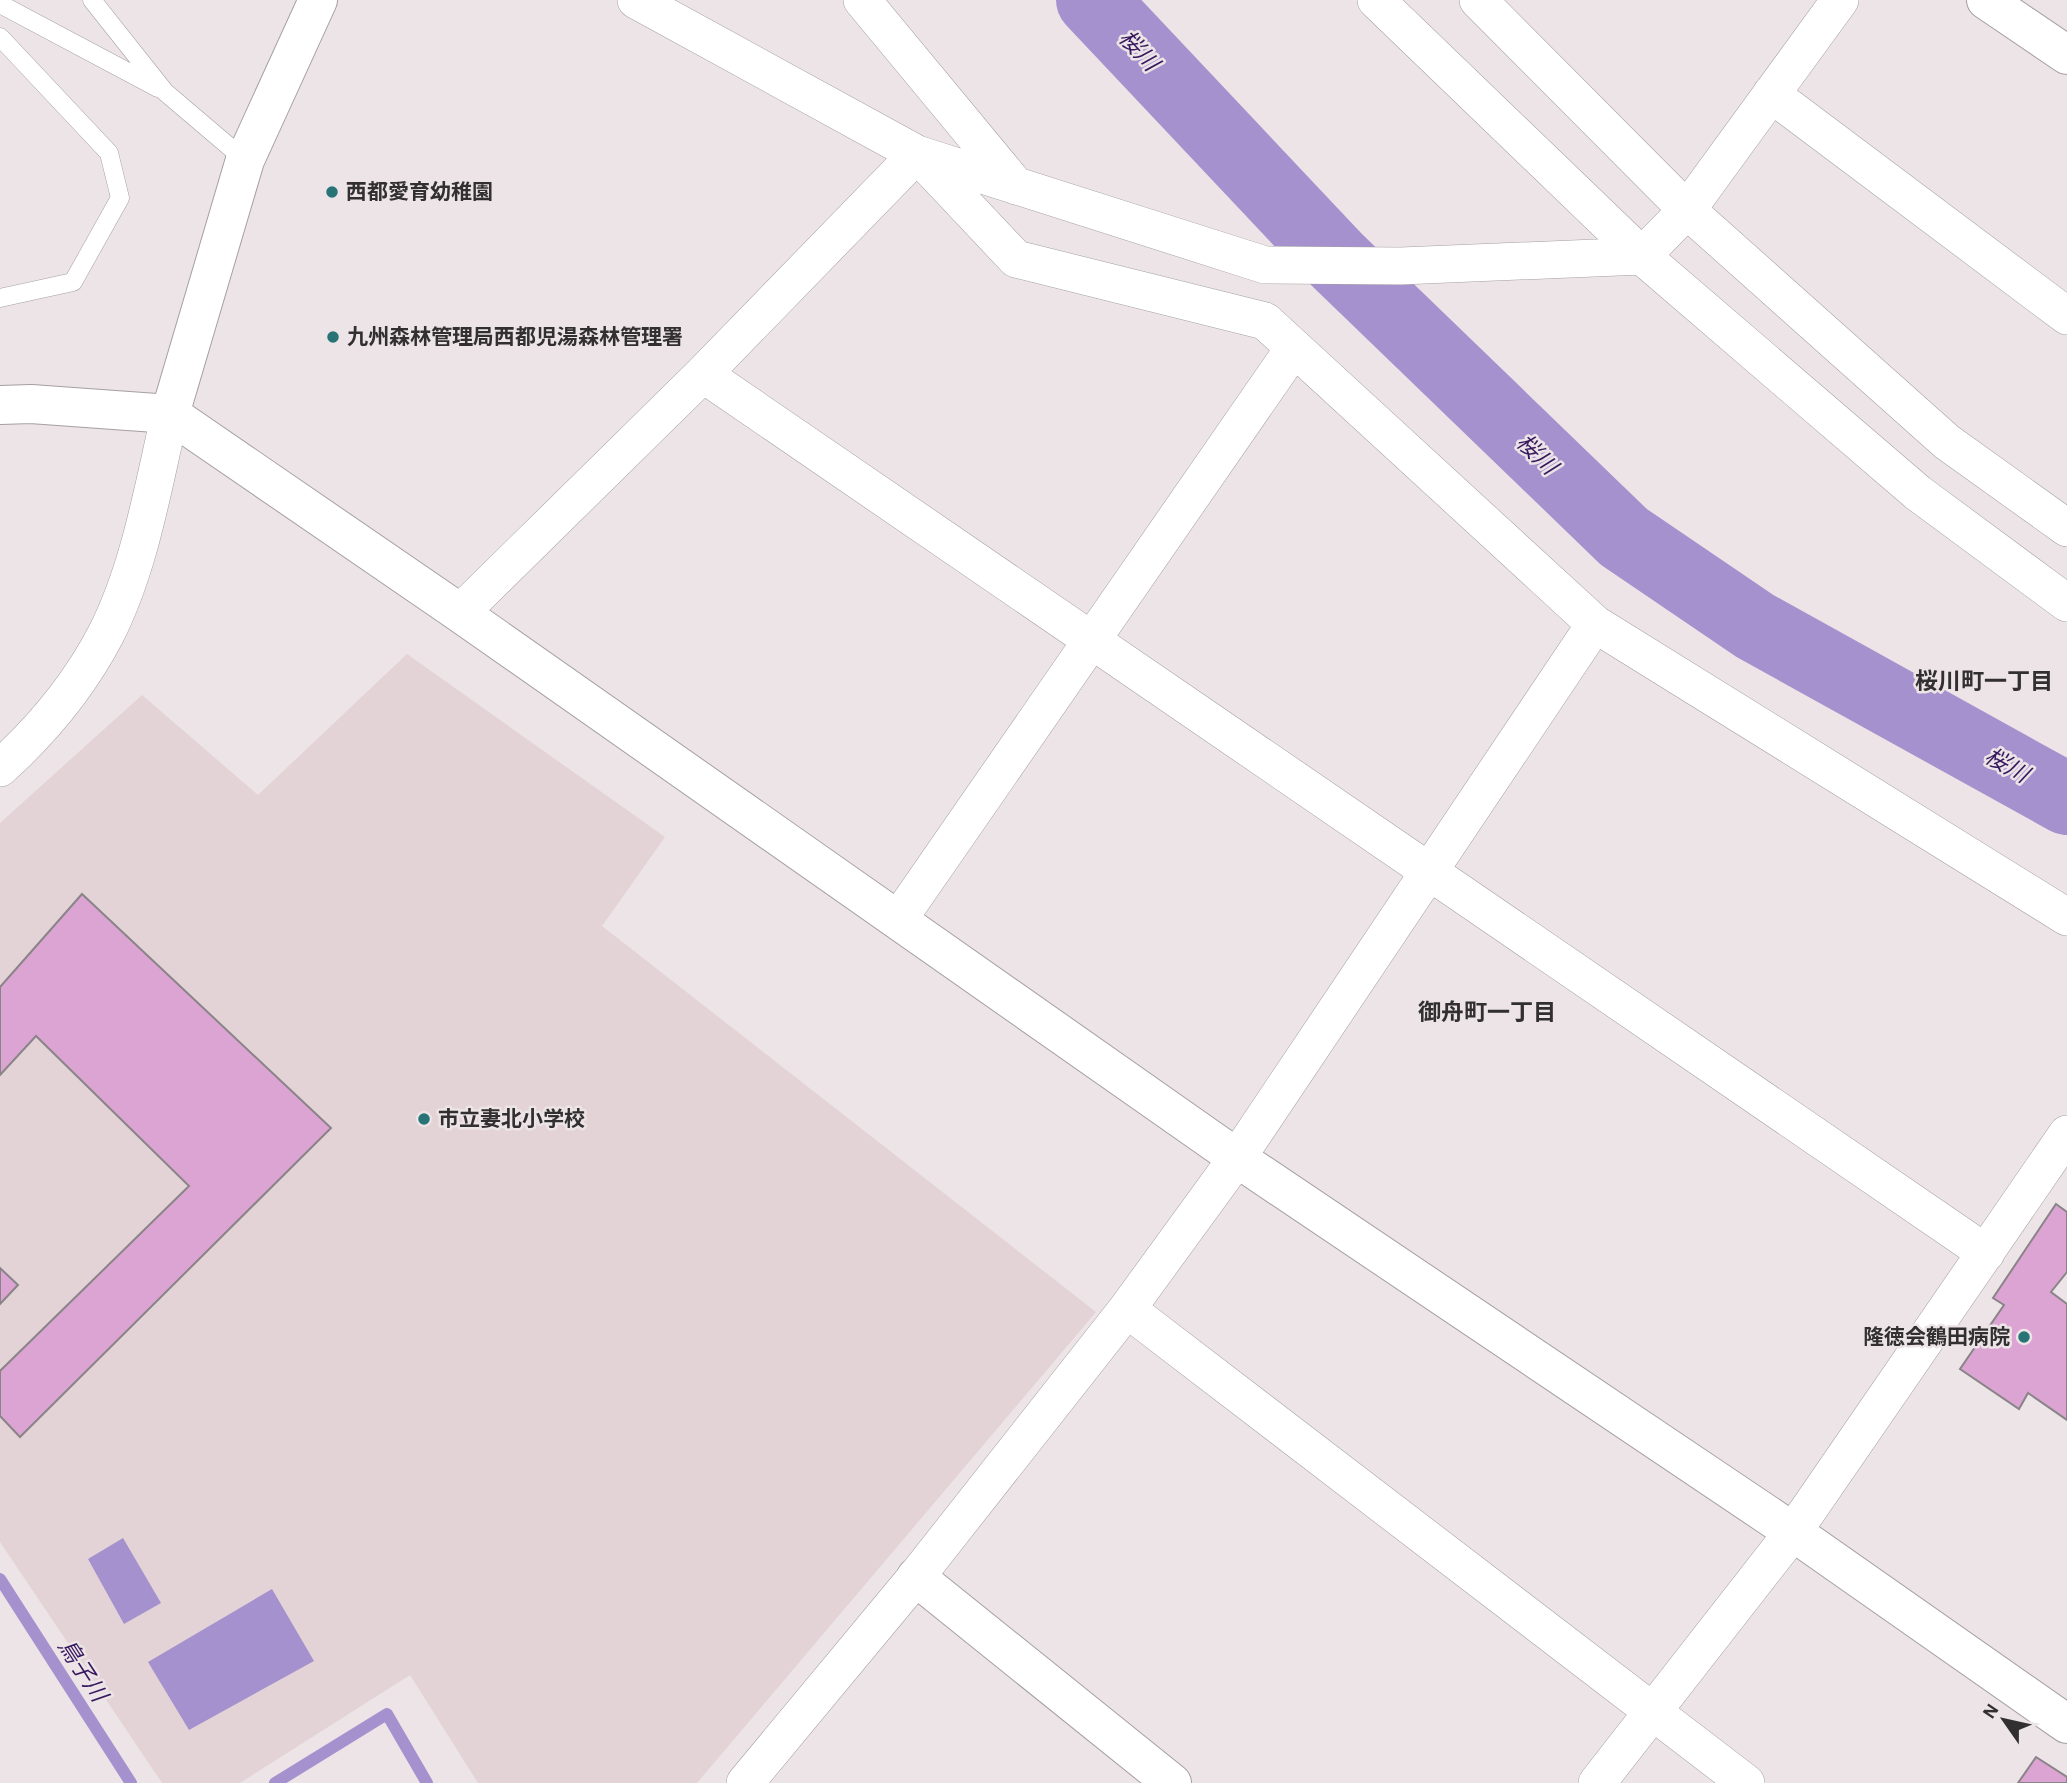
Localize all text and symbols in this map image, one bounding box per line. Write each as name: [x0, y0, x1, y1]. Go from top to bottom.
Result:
water label: 桜川: [1114, 25, 1166, 78]
place label: 西都愛育幼稚園: [346, 180, 493, 203]
marker: 西都愛育幼稚園: [324, 184, 340, 200]
place label: 九州森林管理局西都児湯森林管理署: [347, 325, 683, 348]
marker: 九州森林管理局西都児湯森林管理署: [325, 329, 341, 345]
water label: 桜川: [1511, 429, 1564, 481]
district label: 桜川町一丁目: [1915, 669, 2053, 694]
water label: 桜川: [1981, 743, 2036, 789]
district label: 御舟町一丁目: [1418, 1000, 1556, 1025]
place label: 市立妻北小学校: [438, 1108, 585, 1130]
marker: 市立妻北小学校: [416, 1111, 432, 1127]
place label: 隆徳会鶴田病院: [1863, 1326, 2010, 1348]
marker: 隆徳会鶴田病院: [2016, 1329, 2032, 1345]
water label: 鳥子川: [53, 1635, 113, 1709]
north arrow: [1969, 1685, 2039, 1755]
text: N: [1980, 1701, 2003, 1722]

